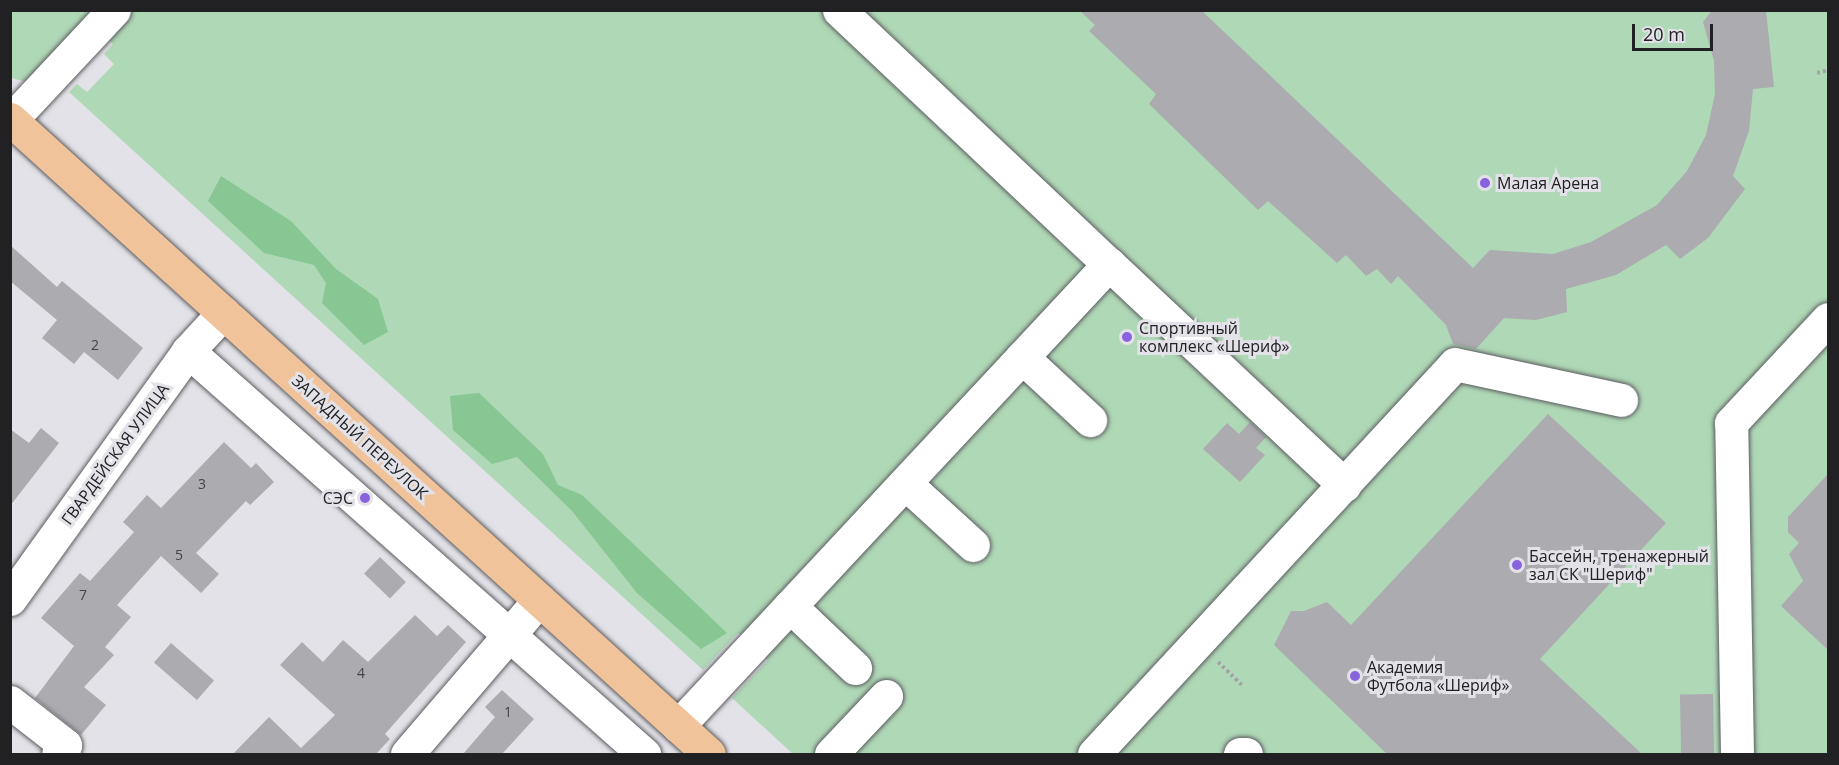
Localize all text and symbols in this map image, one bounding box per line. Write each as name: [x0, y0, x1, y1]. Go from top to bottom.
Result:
scale bar: [1635, 12, 1716, 50]
text: 20 m: [1643, 22, 1685, 46]
place label: Малая Арена: [1497, 173, 1599, 193]
marker: Малая Арена: [1478, 176, 1492, 190]
place label: Спортивный комплекс «Шериф»: [1139, 318, 1290, 356]
marker: Спортивный комплекс «Шериф»: [1120, 330, 1134, 344]
house number: 2: [91, 337, 99, 353]
street label: ЗАПАДНЫЙ ПЕРЕУЛОК: [288, 371, 432, 503]
street label: ГВАРДЕЙСКАЯ УЛИЦА: [57, 380, 173, 528]
house number: 3: [198, 476, 206, 492]
place label: СЭС: [323, 488, 353, 508]
marker: СЭС: [358, 491, 372, 505]
place label: Бассейн, тренажерный зал СК "Шериф": [1529, 546, 1709, 584]
house number: 5: [175, 547, 183, 563]
marker: Бассейн, тренажерный зал СК "Шериф": [1510, 558, 1524, 572]
house number: 7: [79, 587, 87, 603]
place label: Академия Футбола «Шериф»: [1367, 657, 1509, 695]
house number: 4: [357, 665, 365, 681]
marker: Академия Футбола «Шериф»: [1348, 669, 1362, 683]
house number: 1: [504, 704, 512, 720]

